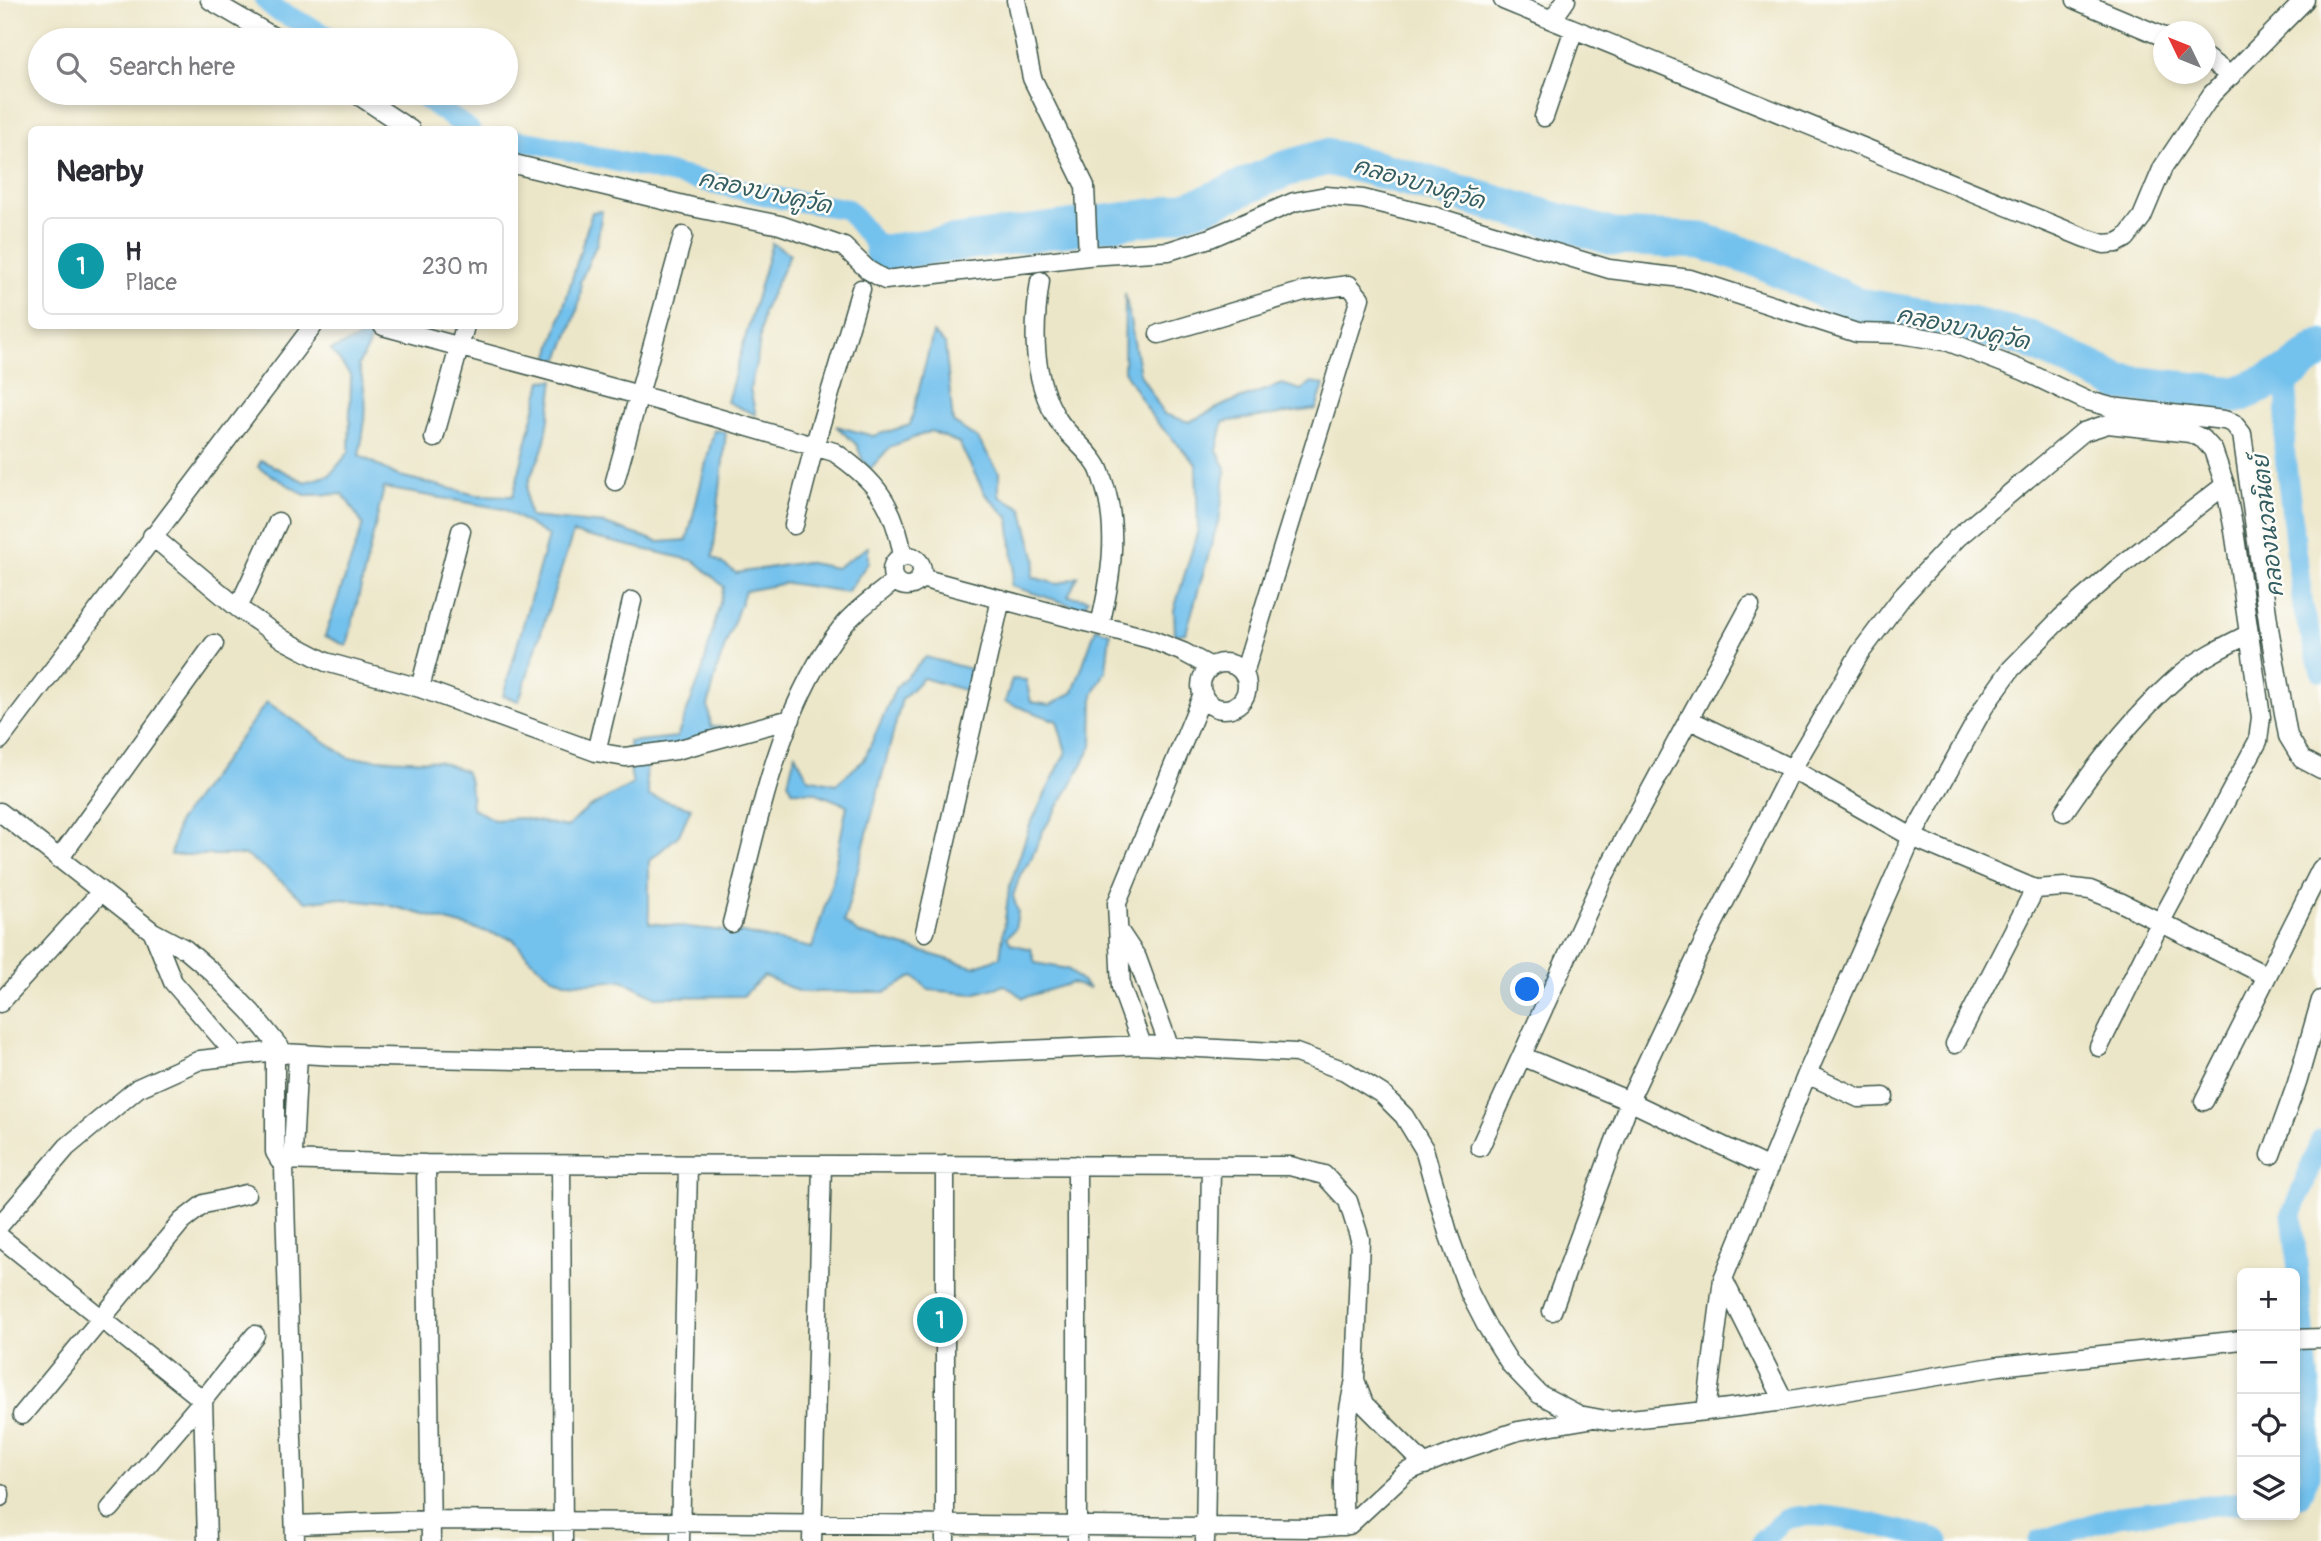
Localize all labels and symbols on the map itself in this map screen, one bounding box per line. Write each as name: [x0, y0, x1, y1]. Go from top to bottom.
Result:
north arrow: [2153, 21, 2216, 84]
water label: คลองบางคูวัด: [1350, 150, 1489, 218]
water label: คลองบางคูวัด: [696, 164, 835, 222]
water label: คลองบางคูวัด: [1894, 300, 2033, 358]
water label: คลองนวลนิตย์: [2245, 448, 2290, 599]
your location: [1510, 972, 1544, 1006]
pin: 1: [917, 1294, 963, 1346]

